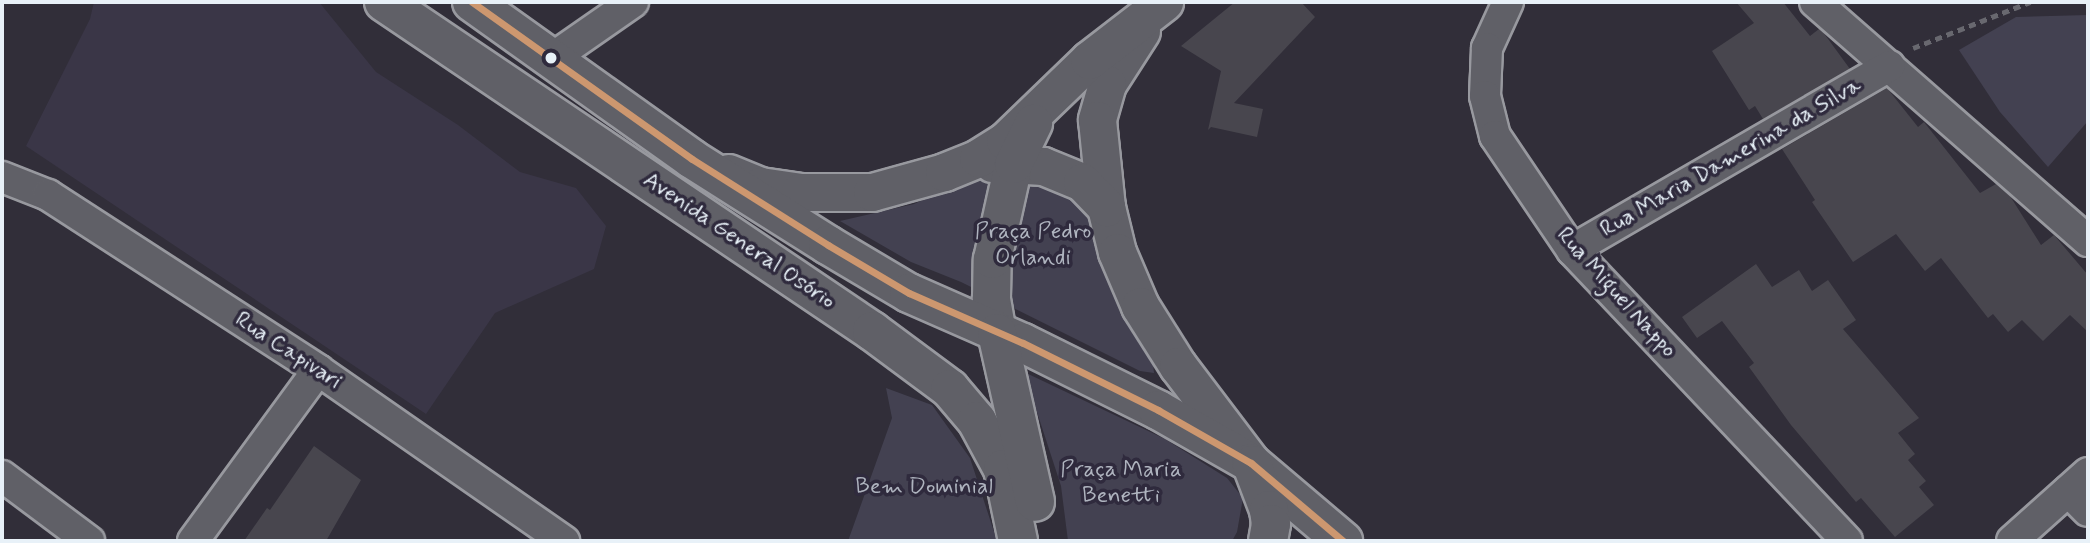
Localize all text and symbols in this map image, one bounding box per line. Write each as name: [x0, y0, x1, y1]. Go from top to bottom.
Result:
unlabelled marker: [544, 51, 558, 65]
street label: Rua Maria Damerina da Silva: [1600, 75, 1862, 241]
street label: Avenida General Osório: [637, 166, 841, 316]
park label: Praça Pedro Orlandi: [975, 218, 1091, 272]
street label: Rua Miguel Nappo: [1551, 223, 1681, 363]
street label: Rua Capivari: [229, 306, 347, 396]
park label: Praça Maria Benetti: [1059, 456, 1183, 510]
park label: Bem Dominial: [850, 473, 998, 501]

